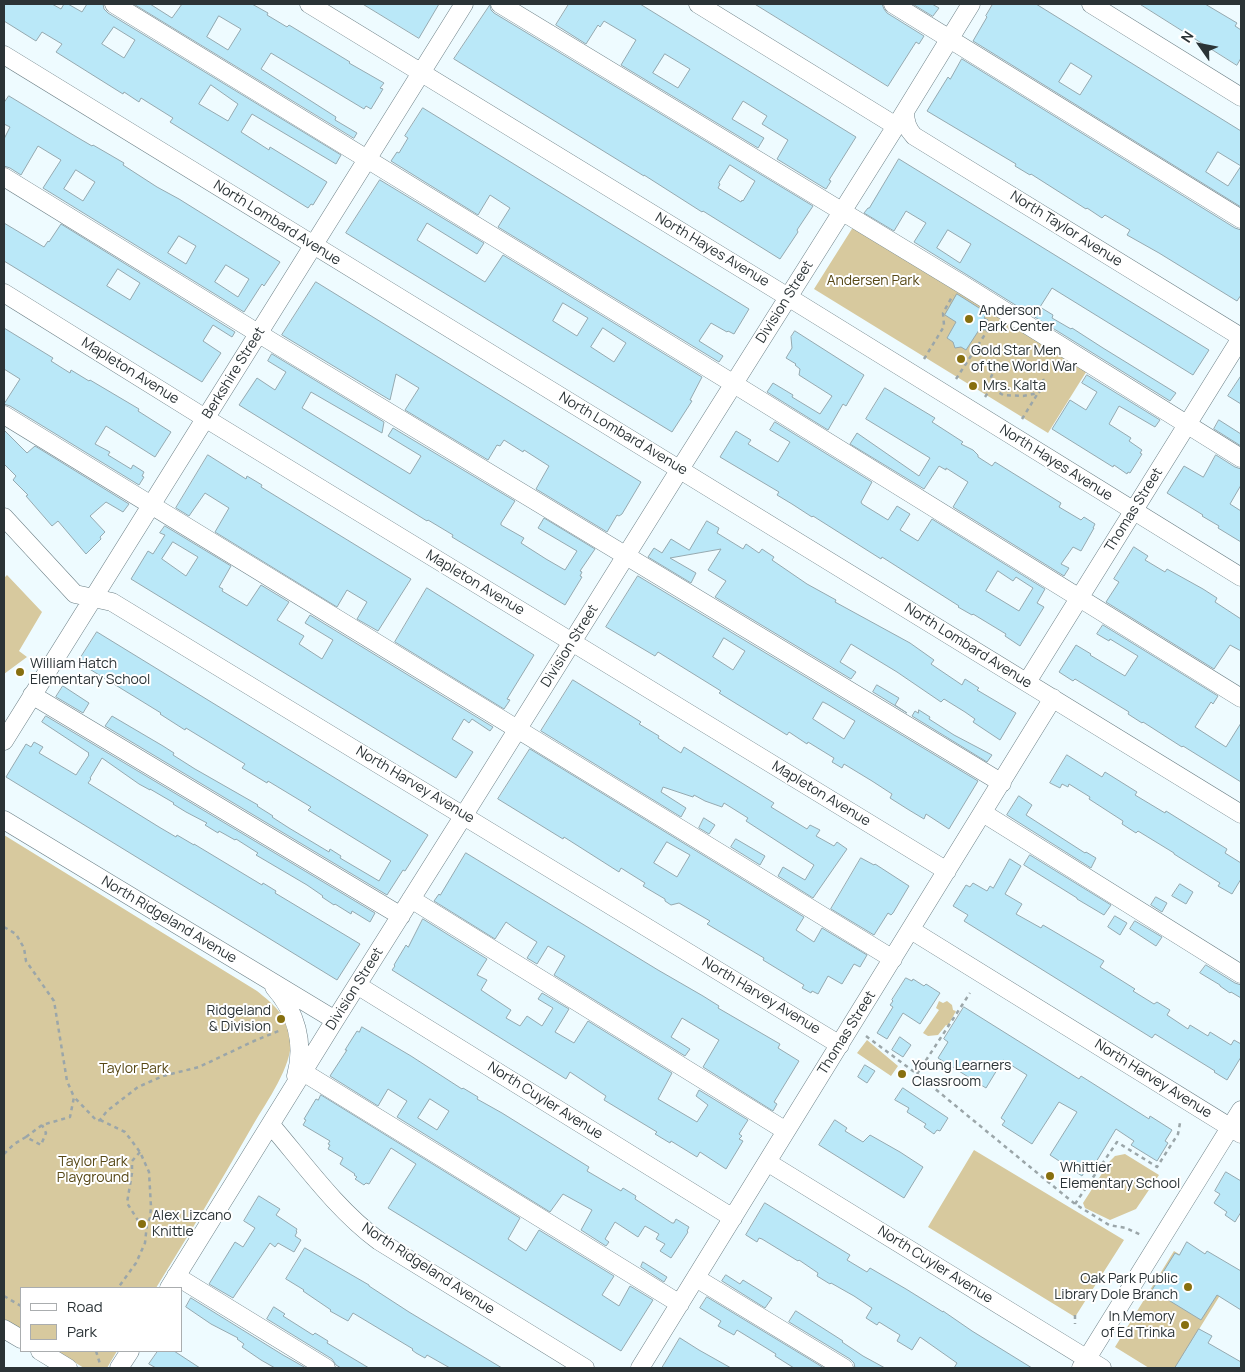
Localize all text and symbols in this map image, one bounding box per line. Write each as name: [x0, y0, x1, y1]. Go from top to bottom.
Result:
north arrow: [1175, 20, 1225, 70]
text: N: [1176, 27, 1198, 46]
street label: North Lombard Avenue: [210, 177, 344, 269]
street label: North Taylor Avenue: [1007, 188, 1125, 270]
street label: North Hayes Avenue: [652, 209, 772, 291]
street label: Division Street: [753, 258, 817, 346]
park label: Andersen Park: [827, 273, 919, 289]
place label: Anderson Park Center: [979, 303, 1055, 336]
marker: Anderson Park Center: [963, 313, 975, 325]
street label: Berkshire Street: [199, 324, 269, 422]
street label: Mapleton Avenue: [78, 334, 182, 408]
place label: Gold Star Men of the World War: [971, 343, 1077, 376]
marker: Gold Star Men of the World War: [955, 353, 967, 365]
place label: Mrs. Kalta: [983, 378, 1046, 394]
marker: Mrs. Kalta: [967, 380, 979, 392]
street label: North Lombard Avenue: [556, 389, 690, 479]
street label: North Hayes Avenue: [996, 421, 1116, 505]
street label: Thomas Street: [1101, 465, 1167, 555]
street label: Mapleton Avenue: [423, 547, 527, 619]
street label: North Lombard Avenue: [901, 600, 1035, 692]
street label: Division Street: [538, 602, 602, 690]
place label: William Hatch Elementary School: [30, 656, 150, 689]
marker: William Hatch Elementary School: [14, 666, 26, 678]
street label: North Harvey Avenue: [353, 743, 477, 827]
street label: Mapleton Avenue: [769, 758, 873, 830]
street label: North Ridgeland Avenue: [98, 873, 240, 967]
street label: Division Street: [323, 945, 387, 1033]
street label: North Harvey Avenue: [699, 954, 823, 1038]
street label: Thomas Street: [814, 988, 880, 1078]
place label: Ridgeland & Division: [207, 1003, 271, 1036]
marker: Ridgeland & Division: [275, 1013, 287, 1025]
street label: North Harvey Avenue: [1091, 1036, 1215, 1122]
place label: Young Learners Classroom: [912, 1058, 1011, 1090]
street label: North Cuyler Avenue: [484, 1059, 606, 1143]
park label: Taylor Park: [99, 1061, 169, 1077]
marker: Young Learners Classroom: [896, 1068, 908, 1080]
park label: Taylor Park Playground: [57, 1154, 129, 1186]
place label: Whittier Elementary School: [1060, 1160, 1180, 1192]
marker: Whittier Elementary School: [1044, 1170, 1056, 1182]
place label: Alex Lizcano Knittle: [152, 1208, 232, 1240]
marker: Alex Lizcano Knittle: [136, 1218, 148, 1230]
street label: North Ridgeland Avenue: [358, 1220, 498, 1318]
street label: North Cuyler Avenue: [874, 1223, 996, 1307]
place label: Oak Park Public Library Dole Branch: [1054, 1271, 1178, 1304]
marker: Oak Park Public Library Dole Branch: [1182, 1281, 1194, 1293]
legend: [20, 1287, 182, 1352]
text: Road: [67, 1296, 103, 1317]
place label: In Memory of Ed Trinka: [1101, 1309, 1175, 1341]
marker: In Memory of Ed Trinka: [1179, 1319, 1191, 1331]
text: Park: [67, 1321, 97, 1342]

